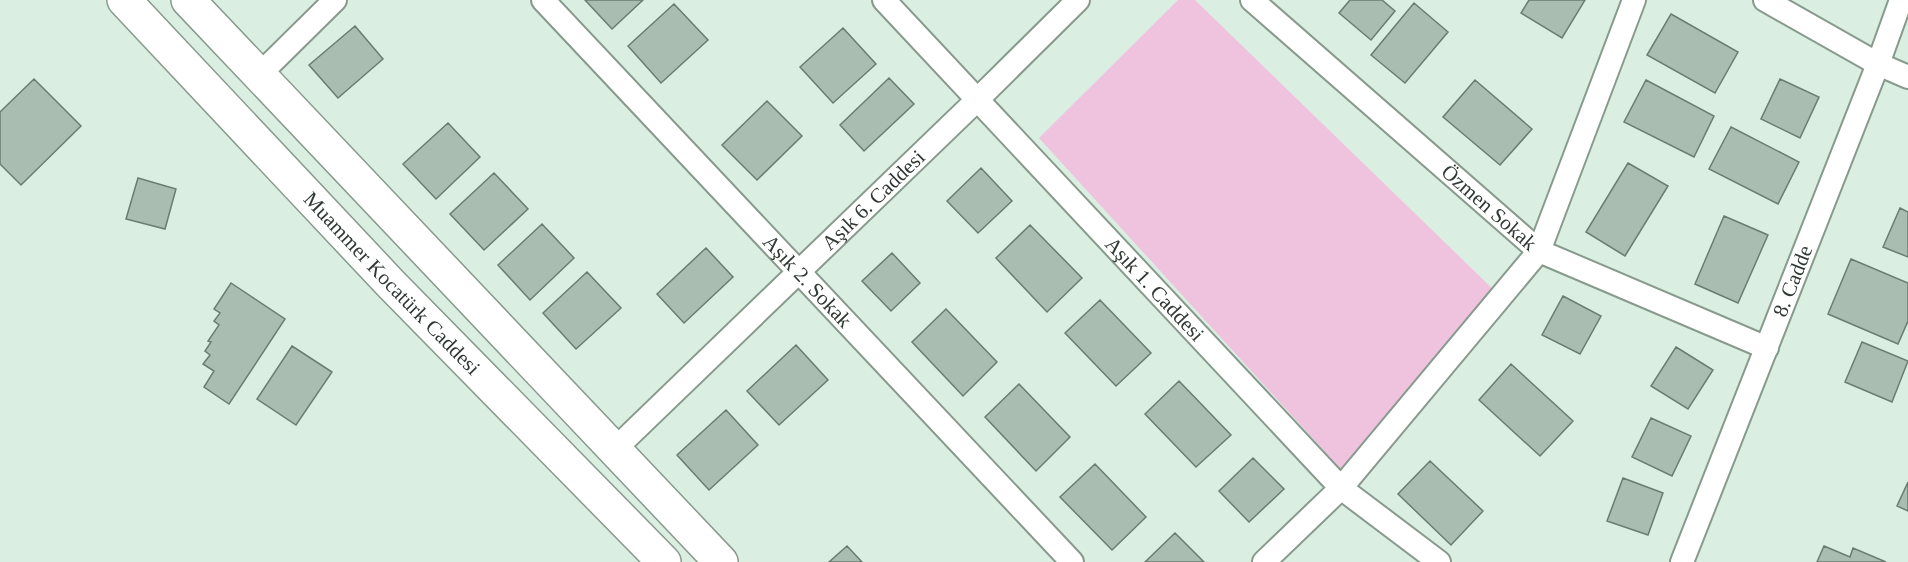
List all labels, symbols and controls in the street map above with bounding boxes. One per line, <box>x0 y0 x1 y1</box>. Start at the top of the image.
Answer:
street label: Aşık 6. Caddesi <box>817 145 930 255</box>
street label: Özmen Sokak <box>1437 159 1542 256</box>
street label: Muammer Kocatürk Caddesi <box>299 187 485 380</box>
street label: Aşık 2. Sokak <box>758 230 857 333</box>
street label: Aşık 1. Caddesi <box>1100 232 1209 346</box>
street label: 8. Cadde <box>1768 242 1817 320</box>

